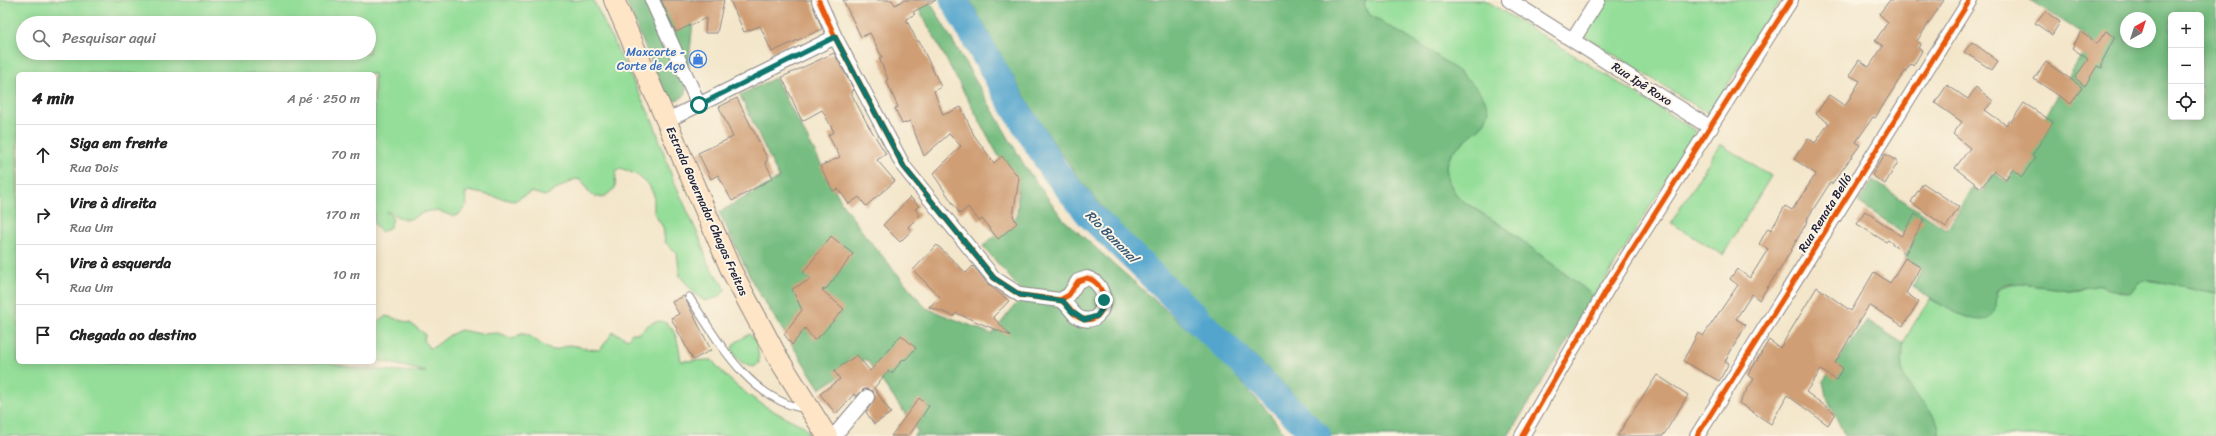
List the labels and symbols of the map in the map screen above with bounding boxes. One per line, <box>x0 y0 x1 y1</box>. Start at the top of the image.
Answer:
north arrow <box>2120 12 2156 48</box>
place label: Maxcorte - Corte de Aço <box>617 41 685 77</box>
shop icon: Maxcorte - Corte de Aço <box>688 49 708 69</box>
street label: Rua Ipê Roxo <box>1607 56 1677 112</box>
route start <box>690 96 708 114</box>
street label: Estrada Governador Chagas Freitas <box>660 123 754 299</box>
street label: Rua Renata Belló <box>1792 169 1858 257</box>
water label: Rio Bananal <box>1080 205 1146 271</box>
route end <box>1095 291 1113 309</box>

